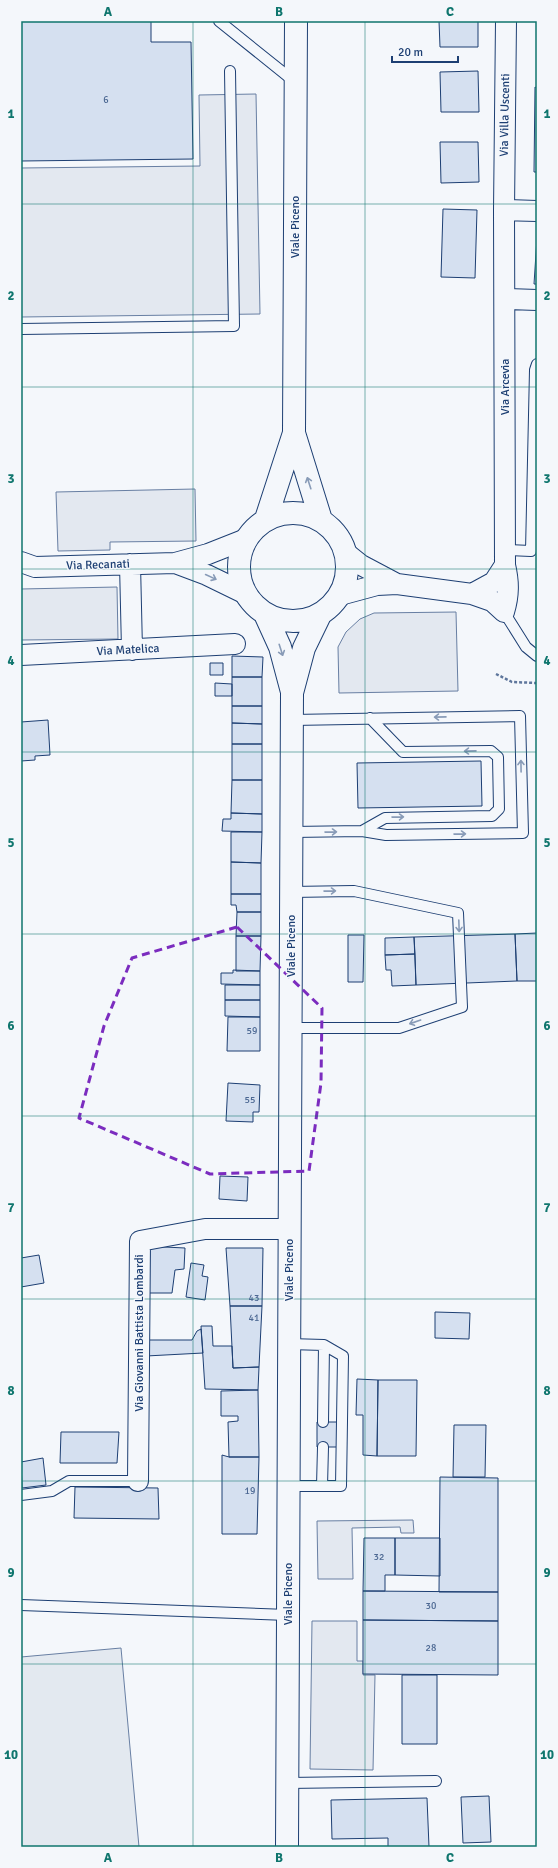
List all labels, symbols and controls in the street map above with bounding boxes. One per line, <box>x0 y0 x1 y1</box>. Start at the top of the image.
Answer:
text: A <box>104 4 113 20</box>
text: B <box>275 4 283 20</box>
text: C <box>446 4 454 20</box>
scale bar <box>392 38 458 64</box>
text: 20 m <box>398 45 423 60</box>
street label: Via Villa Uscenti <box>497 73 513 157</box>
house number: 6 <box>103 94 109 106</box>
text: 1 <box>7 106 15 122</box>
text: 1 <box>543 106 551 122</box>
street label: Viale Piceno <box>288 196 303 258</box>
text: 2 <box>7 288 15 304</box>
text: 2 <box>543 288 551 304</box>
street label: Via Arcevia <box>498 359 513 415</box>
text: 3 <box>7 471 15 487</box>
text: 3 <box>543 471 551 487</box>
one-way arrow <box>304 477 312 489</box>
street label: Via Recanati <box>66 556 130 574</box>
one-way arrow <box>205 574 217 581</box>
street label: Via Matelica <box>96 641 160 659</box>
one-way arrow <box>278 643 285 656</box>
text: 4 <box>7 653 15 669</box>
text: 4 <box>543 653 551 669</box>
one-way arrow <box>434 713 447 721</box>
one-way arrow <box>464 747 477 755</box>
one-way arrow <box>517 760 525 773</box>
one-way arrow <box>391 813 404 821</box>
one-way arrow <box>324 828 337 836</box>
one-way arrow <box>453 830 466 838</box>
text: 5 <box>7 835 15 851</box>
text: 5 <box>543 835 551 851</box>
one-way arrow <box>323 887 336 895</box>
street label: Viale Piceno <box>284 915 299 977</box>
one-way arrow <box>455 919 463 932</box>
text: 6 <box>7 1018 15 1034</box>
text: 6 <box>543 1018 551 1034</box>
one-way arrow <box>409 1019 421 1027</box>
house number: 59 <box>247 1025 257 1037</box>
house number: 55 <box>245 1094 255 1106</box>
text: 7 <box>7 1200 15 1216</box>
text: 7 <box>543 1200 551 1216</box>
street label: Viale Piceno <box>282 1239 297 1301</box>
street label: Via Giovanni Battista Lombardi <box>132 1254 147 1412</box>
house number: 43 <box>249 1292 259 1304</box>
house number: 41 <box>249 1312 259 1324</box>
text: 8 <box>7 1383 15 1399</box>
text: 8 <box>543 1383 551 1399</box>
house number: 19 <box>245 1485 255 1497</box>
house number: 32 <box>374 1551 384 1563</box>
street label: Viale Piceno <box>281 1563 296 1625</box>
text: 9 <box>7 1565 15 1581</box>
text: 9 <box>543 1565 551 1581</box>
house number: 30 <box>426 1600 436 1612</box>
house number: 28 <box>426 1642 436 1654</box>
text: 10 <box>4 1747 18 1763</box>
text: 10 <box>540 1747 554 1763</box>
text: A <box>104 1850 113 1866</box>
text: B <box>275 1850 283 1866</box>
text: C <box>446 1850 454 1866</box>

